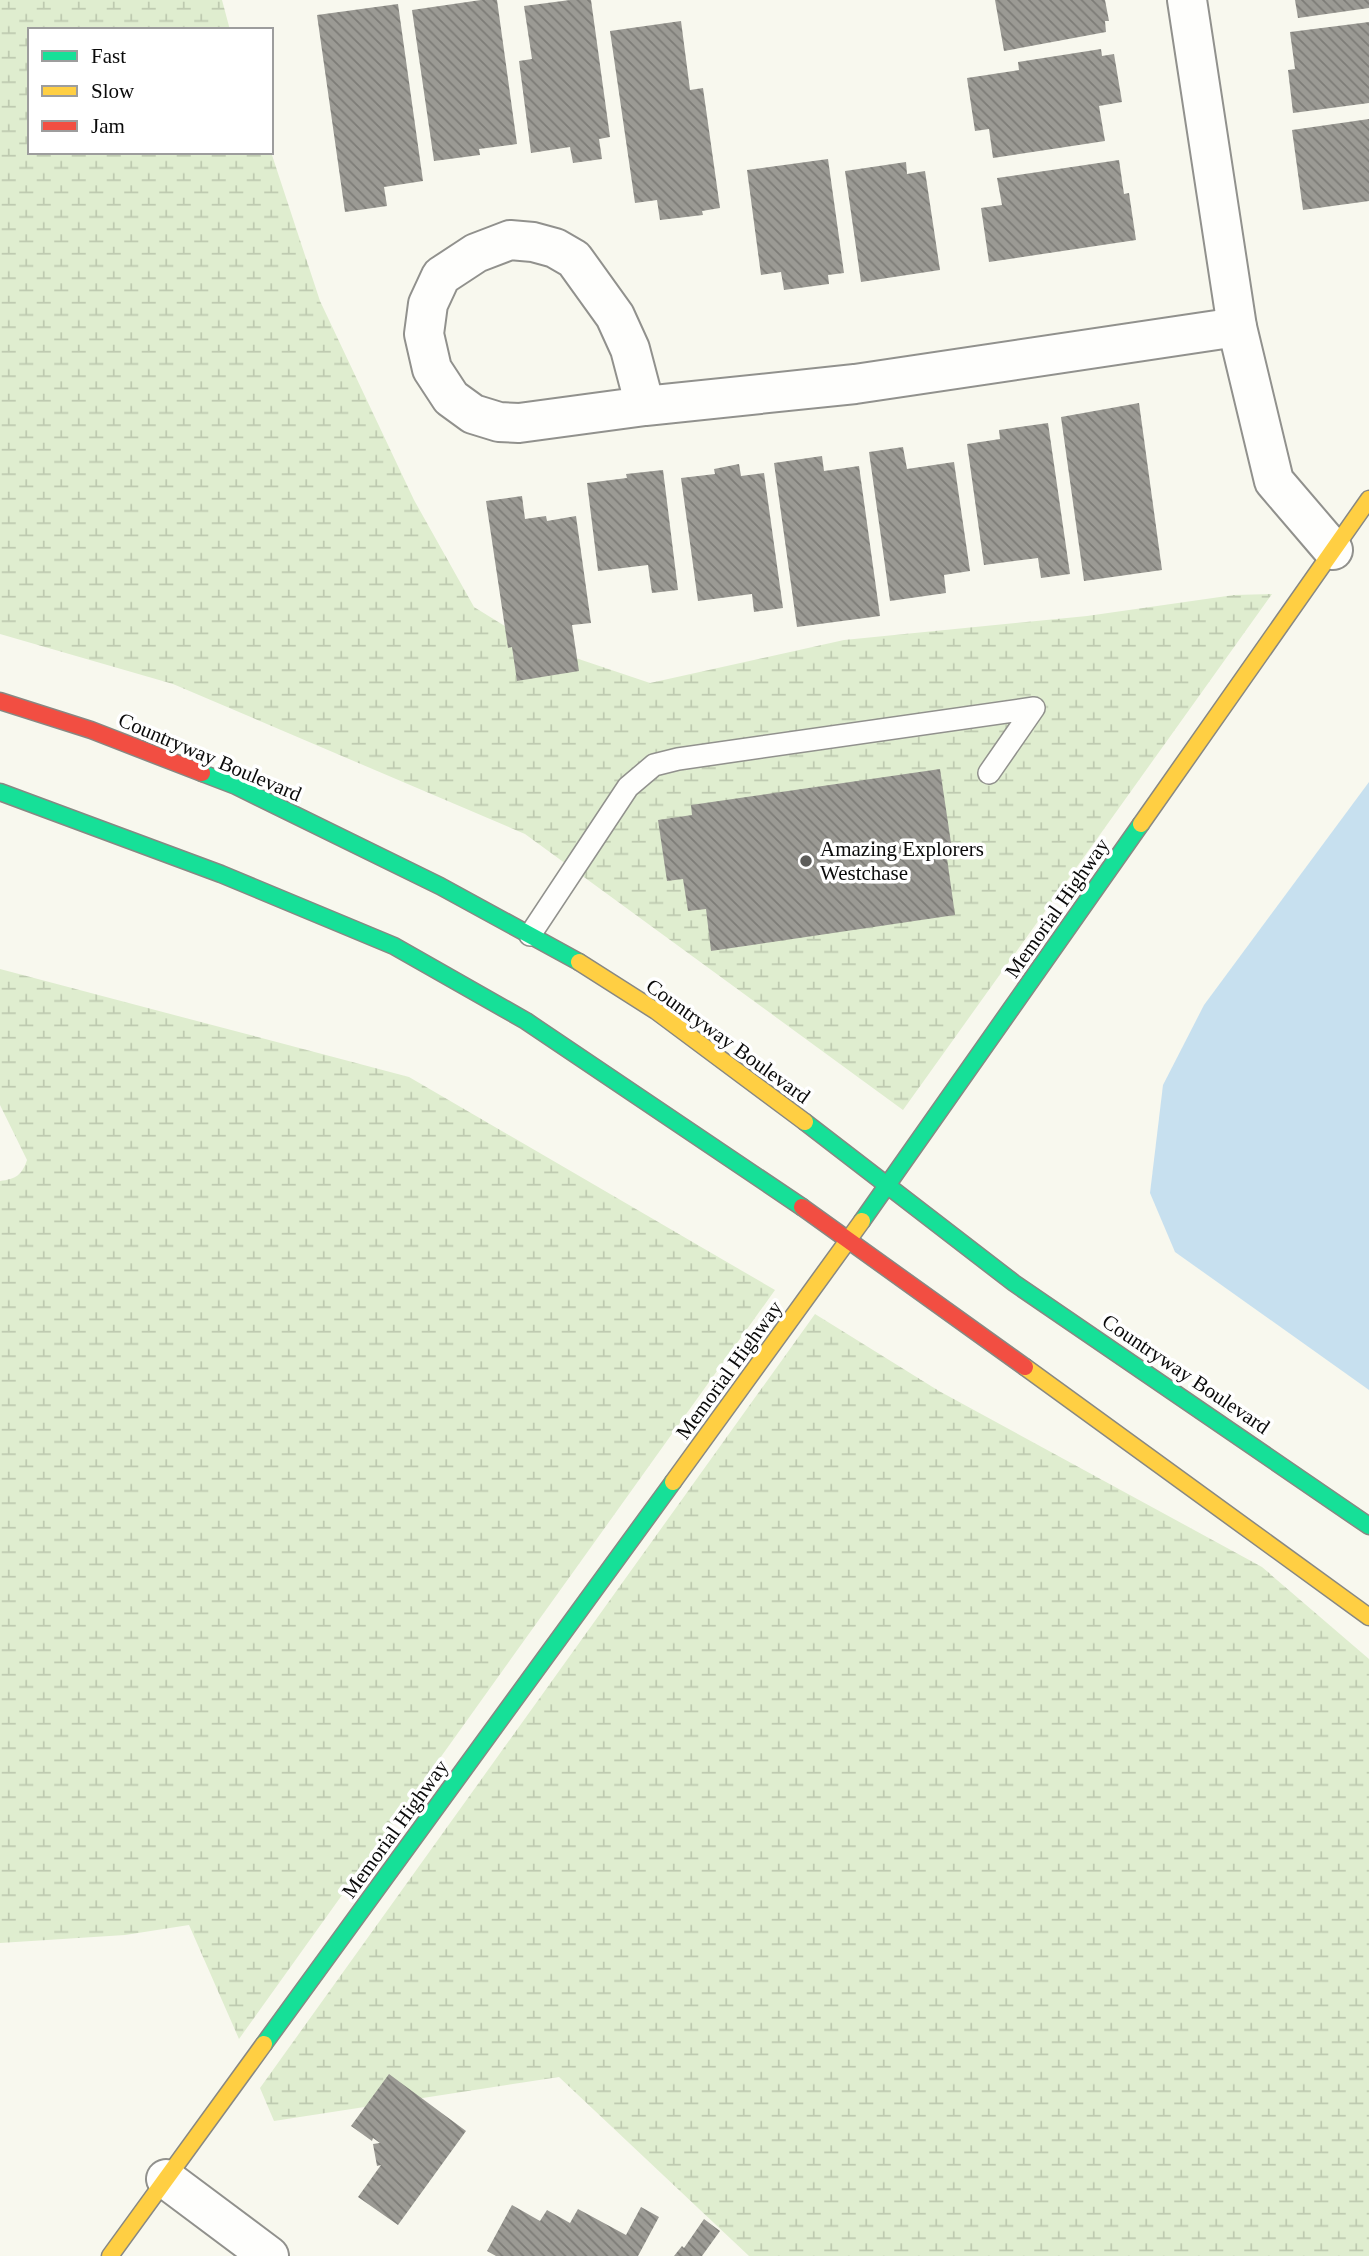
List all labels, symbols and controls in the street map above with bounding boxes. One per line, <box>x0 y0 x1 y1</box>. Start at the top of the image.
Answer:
legend <box>28 28 273 154</box>
text: Fast <box>91 44 126 68</box>
text: Slow <box>91 79 135 103</box>
text: Jam <box>91 114 125 138</box>
street label: Countryway Boulevard <box>115 708 306 807</box>
street label: Memorial Highway <box>1000 833 1114 982</box>
place label: Amazing Explorers Westchase <box>820 837 984 885</box>
marker: Amazing Explorers Westchase <box>798 853 814 869</box>
street label: Countryway Boulevard <box>641 974 815 1109</box>
street label: Memorial Highway <box>671 1296 788 1444</box>
street label: Countryway Boulevard <box>1098 1309 1275 1439</box>
street label: Memorial Highway <box>337 1755 454 1903</box>

